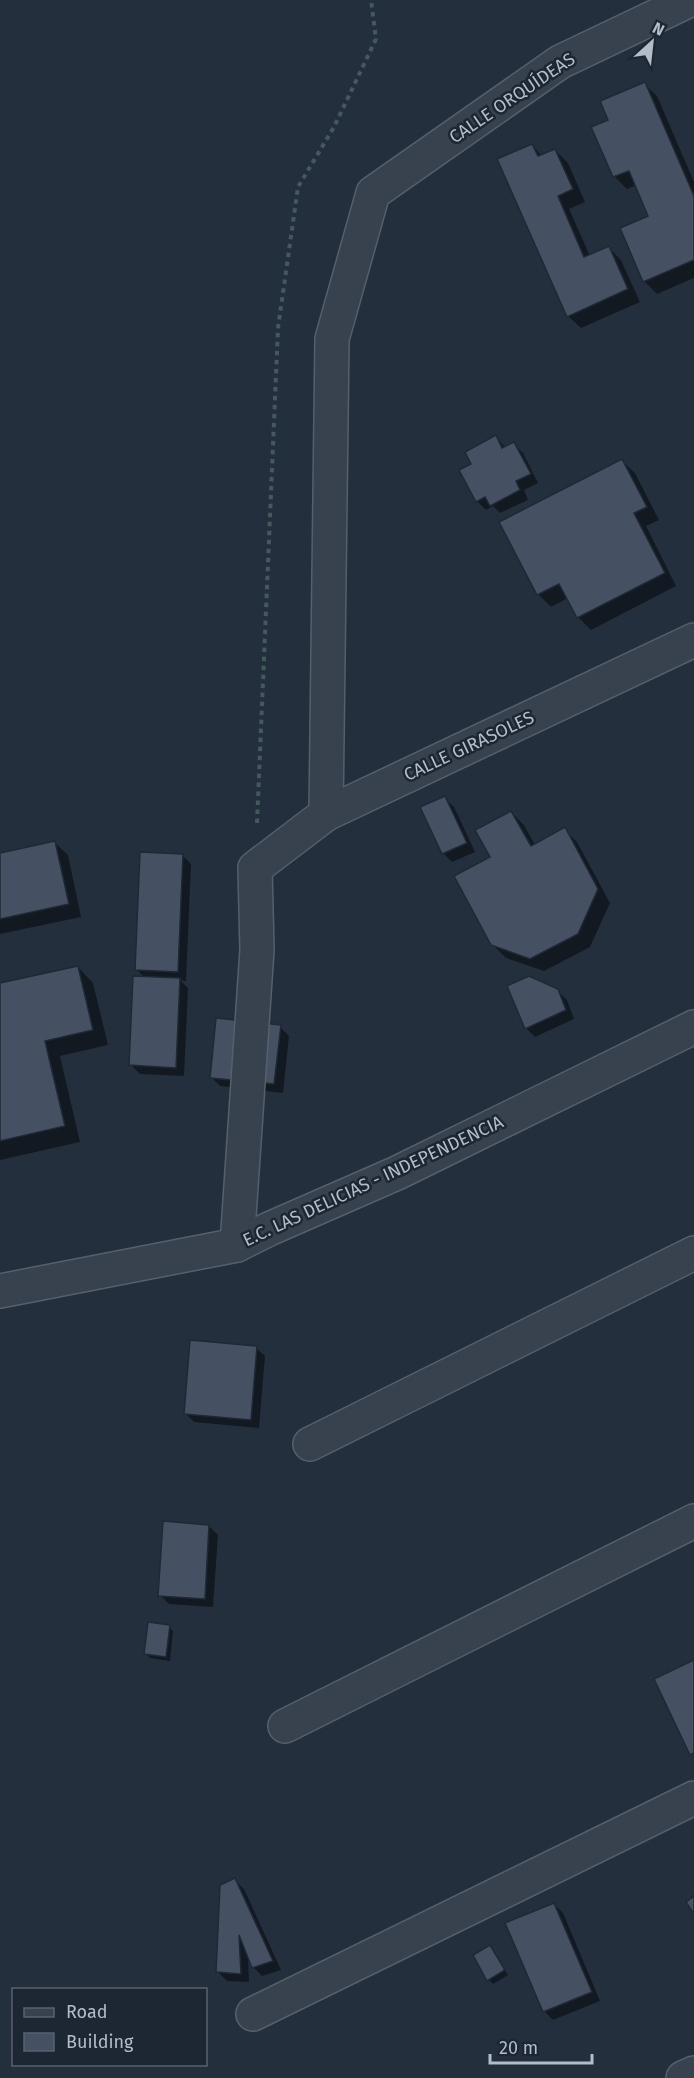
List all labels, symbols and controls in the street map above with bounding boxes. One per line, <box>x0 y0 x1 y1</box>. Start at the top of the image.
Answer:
north arrow <box>622 12 682 72</box>
text: N <box>650 18 668 40</box>
street label: CALLE ORQUÍDEAS <box>444 47 579 148</box>
street label: CALLE GIRASOLES <box>400 706 538 786</box>
street label: E.C. LAS DELICIAS - INDEPENDENCIA <box>239 1111 507 1251</box>
legend <box>12 1988 207 2066</box>
text: Road <box>66 2001 108 2023</box>
scale bar <box>490 2027 592 2065</box>
text: Building <box>66 2031 134 2053</box>
text: 20 m <box>499 2037 538 2059</box>

